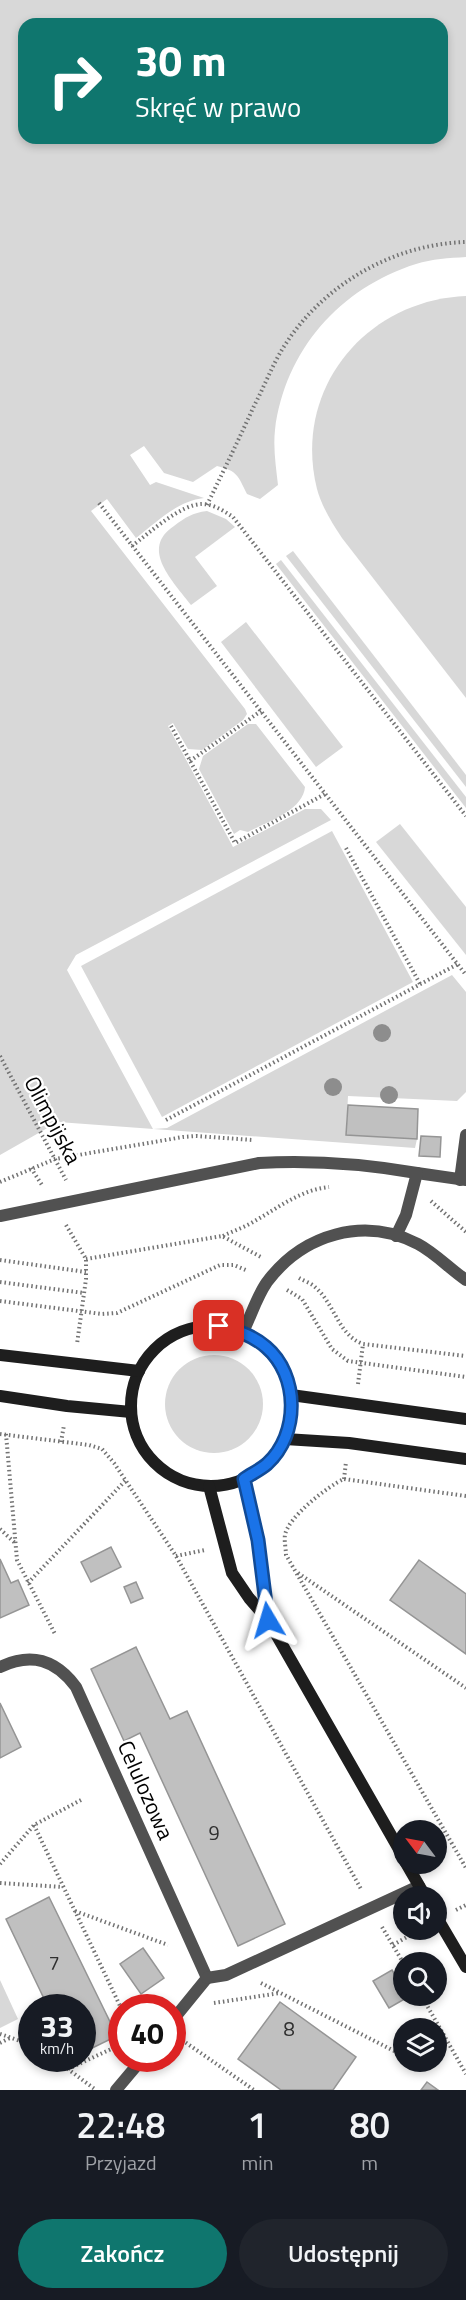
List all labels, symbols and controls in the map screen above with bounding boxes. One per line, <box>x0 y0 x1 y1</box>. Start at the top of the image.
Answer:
text: 30 m <box>135 28 227 92</box>
icon: right <box>36 42 114 120</box>
text: Skręć w prawo <box>135 86 301 127</box>
street label: Olimpijska <box>16 1070 90 1170</box>
pin <box>193 1300 244 1351</box>
icon: arrive <box>202 1309 235 1342</box>
position arrow <box>236 1588 300 1652</box>
street label: Celulozowa <box>109 1735 183 1845</box>
house number: 9 <box>208 1817 220 1848</box>
north arrow <box>393 1820 447 1874</box>
map controls <box>393 1820 447 2072</box>
button: sound <box>393 1886 447 1940</box>
house number: 7 <box>48 1947 60 1978</box>
button: search <box>393 1952 447 2006</box>
speed limit sign: 40 <box>108 1994 186 2072</box>
text: 33 <box>40 2003 74 2049</box>
house number: 8 <box>283 2013 295 2044</box>
button: layers <box>393 2018 447 2072</box>
text: km/h <box>40 2037 74 2060</box>
text: 22:48 <box>76 2097 165 2152</box>
text: 1 <box>247 2097 268 2152</box>
text: 80 <box>350 2097 390 2152</box>
text: Przyjazd <box>85 2147 157 2178</box>
text: min <box>242 2147 273 2178</box>
text: m <box>361 2147 378 2178</box>
button: Zakończ <box>18 2219 227 2288</box>
button: Udostępnij <box>239 2219 448 2288</box>

